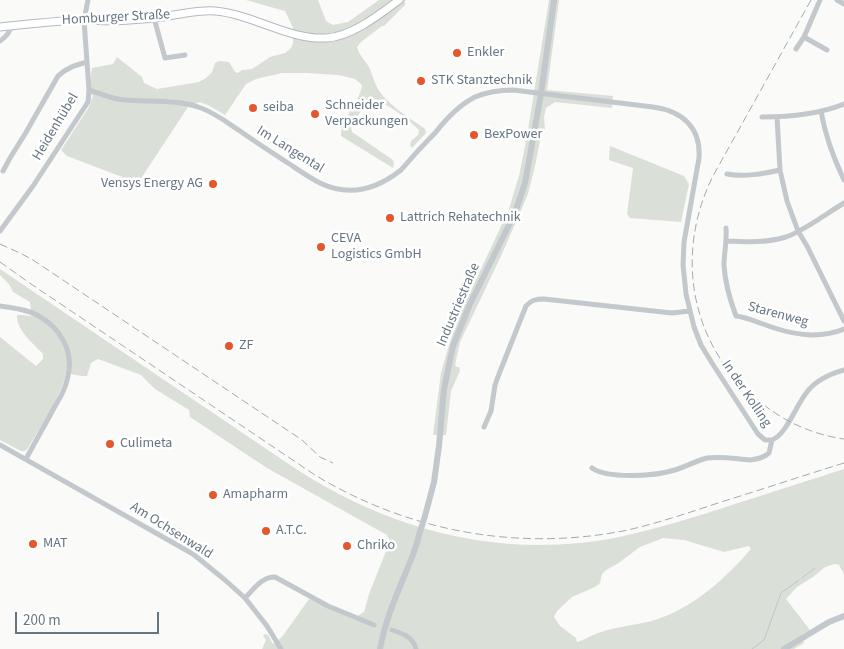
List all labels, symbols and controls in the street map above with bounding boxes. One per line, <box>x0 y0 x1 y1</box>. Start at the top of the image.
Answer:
street label: Homburger Straße <box>61 7 171 29</box>
place label: Enkler <box>467 45 504 61</box>
marker: Enkler <box>451 47 463 59</box>
place label: STK Stanztechnik <box>431 73 532 89</box>
marker: STK Stanztechnik <box>415 75 427 87</box>
street label: Heidenhübel <box>29 90 83 164</box>
place label: Schneider Verpackungen <box>325 98 408 130</box>
place label: seiba <box>263 100 294 116</box>
marker: seiba <box>247 102 259 114</box>
marker: Schneider Verpackungen <box>309 108 321 120</box>
street label: Im Langental <box>253 123 327 177</box>
place label: BexPower <box>484 127 542 143</box>
marker: BexPower <box>468 129 480 141</box>
place label: Vensys Energy AG <box>101 176 203 192</box>
marker: Vensys Energy AG <box>207 178 219 190</box>
place label: Lattrich Rehatechnik <box>400 210 521 226</box>
marker: Lattrich Rehatechnik <box>384 212 396 224</box>
place label: CEVA Logistics GmbH <box>331 231 422 264</box>
marker: CEVA Logistics GmbH <box>315 241 327 253</box>
street label: Industriestraße <box>434 261 484 349</box>
street label: Starenweg <box>746 299 810 331</box>
place label: ZF <box>239 338 253 354</box>
marker: ZF <box>223 340 235 352</box>
street label: In der Kolling <box>717 357 775 431</box>
place label: Culimeta <box>120 436 172 452</box>
marker: Culimeta <box>104 438 116 450</box>
place label: Amapharm <box>223 487 288 503</box>
marker: Amapharm <box>207 489 219 501</box>
street label: Am Ochsenwald <box>127 499 215 563</box>
place label: A.T.C. <box>276 523 307 539</box>
marker: A.T.C. <box>260 525 272 537</box>
place label: MAT <box>43 536 68 552</box>
marker: MAT <box>27 538 39 550</box>
place label: Chriko <box>357 538 395 554</box>
marker: Chriko <box>341 540 353 552</box>
scale bar <box>18 602 161 634</box>
text: 200 m <box>23 610 61 631</box>

